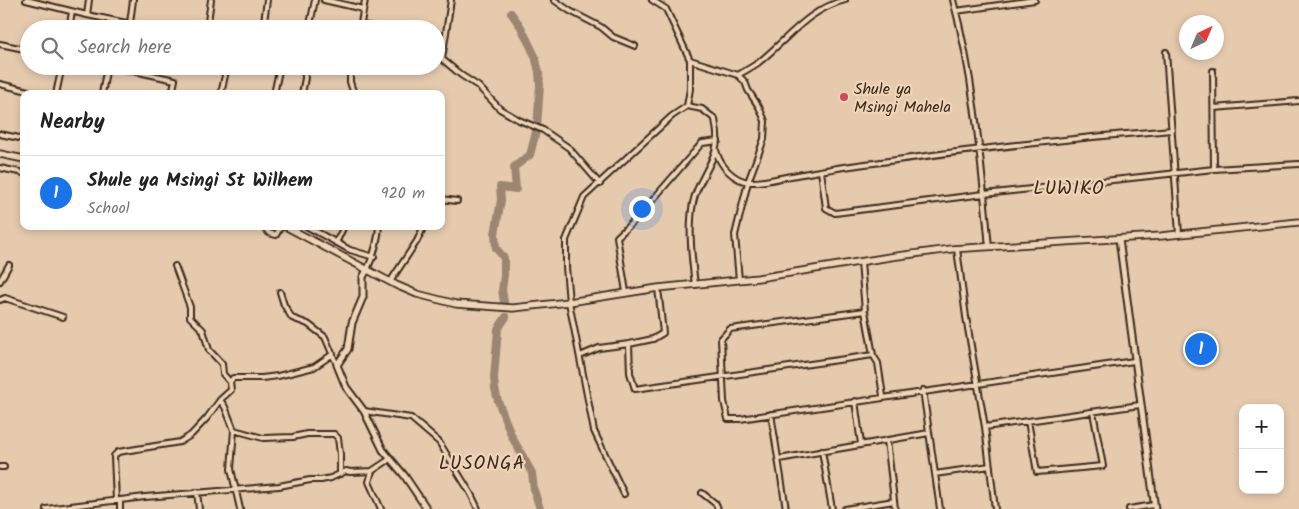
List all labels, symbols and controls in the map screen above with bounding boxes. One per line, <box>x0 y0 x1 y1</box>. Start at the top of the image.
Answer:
north arrow <box>1179 15 1224 60</box>
search box <box>20 20 445 75</box>
text: Search here <box>78 33 172 63</box>
icon: search <box>38 34 66 62</box>
place label: Shule ya Msingi Mahela <box>854 77 951 120</box>
marker: Shule ya Msingi Mahela <box>838 91 850 103</box>
text: Nearby <box>40 106 105 139</box>
text: Shule ya Msingi St Wilhem <box>87 166 313 196</box>
district label: LUWIKO <box>1033 174 1105 204</box>
text: 1 <box>54 181 58 206</box>
text: 920 m <box>381 181 425 206</box>
text: School <box>87 196 130 221</box>
your location <box>629 196 655 222</box>
pin: 1 <box>1185 330 1217 368</box>
map controls <box>1239 404 1284 494</box>
button: + <box>1239 404 1284 449</box>
district label: LUSONGA <box>439 449 525 479</box>
button: − <box>1239 449 1284 494</box>

